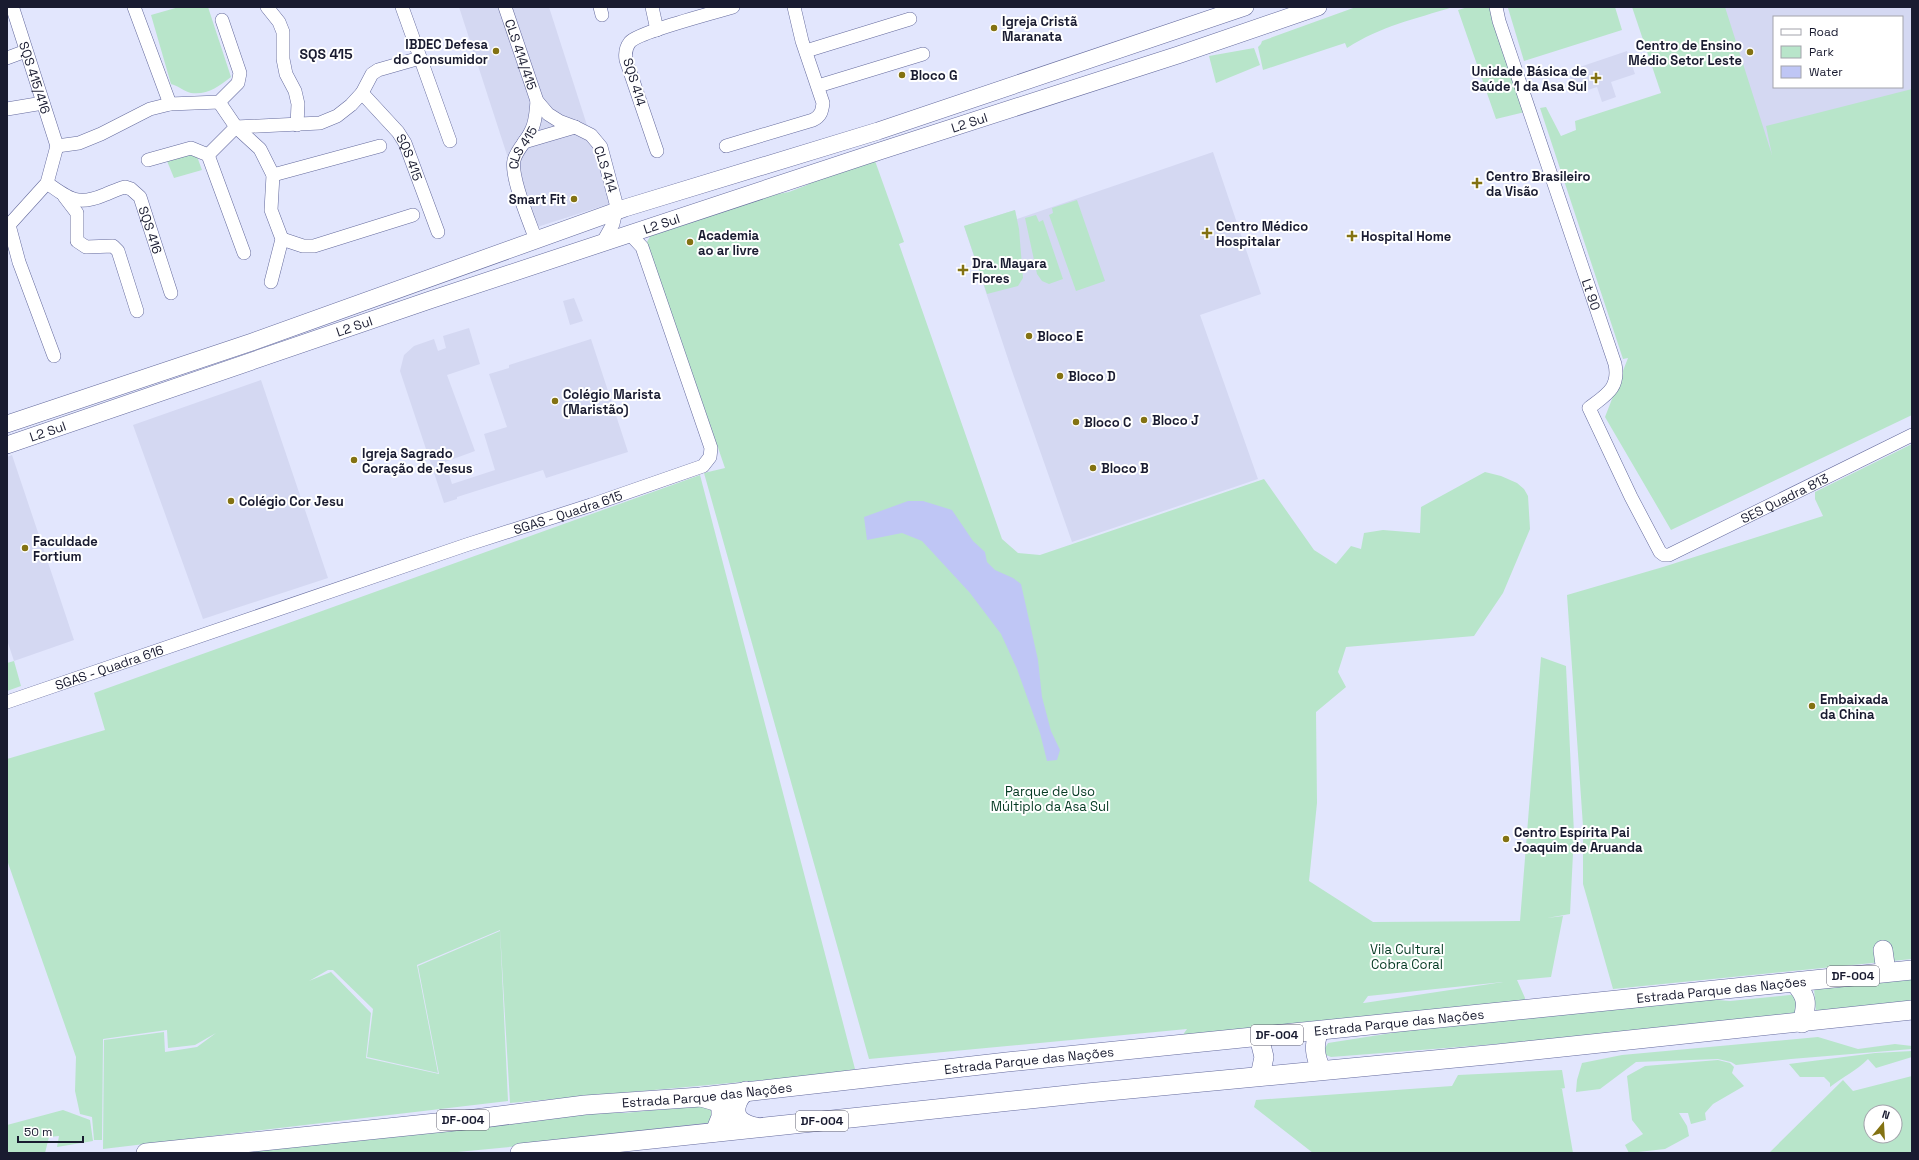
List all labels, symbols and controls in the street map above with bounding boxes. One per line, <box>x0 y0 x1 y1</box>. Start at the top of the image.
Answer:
place label: Igreja Cristã Maranata <box>1002 13 1078 45</box>
legend <box>1773 16 1903 88</box>
street label: CLS 414/415 <box>501 17 541 92</box>
marker: Igreja Cristã Maranata <box>989 23 999 33</box>
text: Road <box>1809 24 1838 40</box>
place label: IBDEC Defesa do Consumidor <box>393 36 488 68</box>
place label: Centro de Ensino Médio Setor Leste <box>1628 37 1742 69</box>
street label: SQS 415/416 <box>15 39 54 116</box>
text: Park <box>1809 44 1834 60</box>
district label: SQS 415 <box>299 45 353 63</box>
marker: IBDEC Defesa do Consumidor <box>491 46 501 56</box>
marker: Centro de Ensino Médio Setor Leste <box>1745 47 1755 57</box>
street label: SQS 414 <box>619 56 650 108</box>
place label: Unidade Básica de Saúde 1 da Asa Sul <box>1471 63 1587 95</box>
text: Water <box>1809 64 1843 80</box>
place label: Bloco G <box>910 67 958 84</box>
marker: Bloco G <box>897 70 907 80</box>
marker: Unidade Básica de Saúde 1 da Asa Sul <box>1590 72 1602 84</box>
street label: L2 Sul <box>949 109 990 137</box>
street label: CLS 415 <box>505 123 541 169</box>
street label: SQS 415 <box>392 131 426 183</box>
street label: CLS 414 <box>590 144 621 195</box>
place label: Centro Brasileiro da Visão <box>1486 168 1590 200</box>
marker: Centro Brasileiro da Visão <box>1471 177 1483 189</box>
place label: Smart Fit <box>509 191 566 208</box>
marker: Smart Fit <box>569 194 579 204</box>
street label: SQS 416 <box>135 204 166 256</box>
street label: L2 Sul <box>641 210 682 238</box>
place label: Centro Médico Hospitalar <box>1216 218 1308 250</box>
place label: Academia ao ar livre <box>698 227 760 259</box>
marker: Centro Médico Hospitalar <box>1201 227 1213 239</box>
place label: Hospital Home <box>1361 228 1451 245</box>
marker: Hospital Home <box>1346 230 1358 242</box>
marker: Academia ao ar livre <box>685 237 695 247</box>
place label: Dra. Mayara Flores <box>972 255 1047 287</box>
marker: Dra. Mayara Flores <box>957 264 969 276</box>
street label: Lt 90 <box>1578 277 1604 313</box>
street label: L2 Sul <box>334 312 375 341</box>
place label: Bloco E <box>1037 328 1083 345</box>
marker: Bloco E <box>1024 331 1034 341</box>
place label: Bloco D <box>1068 368 1116 385</box>
marker: Bloco D <box>1055 371 1065 381</box>
place label: Colégio Marista (Maristão) <box>563 386 661 418</box>
marker: Colégio Marista (Maristão) <box>550 396 560 406</box>
place label: Bloco J <box>1152 412 1199 429</box>
place label: Bloco C <box>1084 414 1131 431</box>
marker: Bloco J <box>1139 415 1149 425</box>
street label: L2 Sul <box>27 417 68 446</box>
marker: Bloco C <box>1071 417 1081 427</box>
place label: Igreja Sagrado Coração de Jesus <box>362 445 473 477</box>
marker: Igreja Sagrado Coração de Jesus <box>349 455 359 465</box>
place label: Bloco B <box>1101 460 1149 477</box>
marker: Bloco B <box>1088 463 1098 473</box>
street label: SES Quadra 813 <box>1738 470 1832 527</box>
street label: SGAS - Quadra 615 <box>511 487 625 538</box>
place label: Colégio Cor Jesu <box>239 493 344 510</box>
marker: Colégio Cor Jesu <box>226 496 236 506</box>
place label: Faculdade Fortium <box>33 533 98 565</box>
marker: Faculdade Fortium <box>20 543 30 553</box>
street label: SGAS - Quadra 616 <box>53 641 166 694</box>
place label: Embaixada da China <box>1820 691 1889 723</box>
marker: Embaixada da China <box>1807 701 1817 711</box>
park label: Parque de Uso Múltiplo da Asa Sul <box>991 783 1109 815</box>
place label: Centro Espírita Pai Joaquim de Aruanda <box>1514 824 1643 856</box>
marker: Centro Espírita Pai Joaquim de Aruanda <box>1501 834 1511 844</box>
park label: Vila Cultural Cobra Coral <box>1370 941 1444 973</box>
road number: DF-004 <box>1827 966 1879 986</box>
street label: Estrada Parque das Nações <box>1636 973 1807 1007</box>
street label: Estrada Parque das Nações <box>1313 1006 1485 1040</box>
road number: DF-004 <box>1251 1025 1303 1045</box>
street label: Estrada Parque das Nações <box>943 1043 1115 1078</box>
street label: Estrada Parque das Nações <box>621 1079 793 1111</box>
north arrow <box>1863 1104 1903 1144</box>
text: N <box>1880 1107 1892 1122</box>
road number: DF-004 <box>437 1110 489 1130</box>
road number: DF-004 <box>796 1111 848 1131</box>
scale bar <box>18 1118 83 1144</box>
text: 50 m <box>24 1124 52 1140</box>

